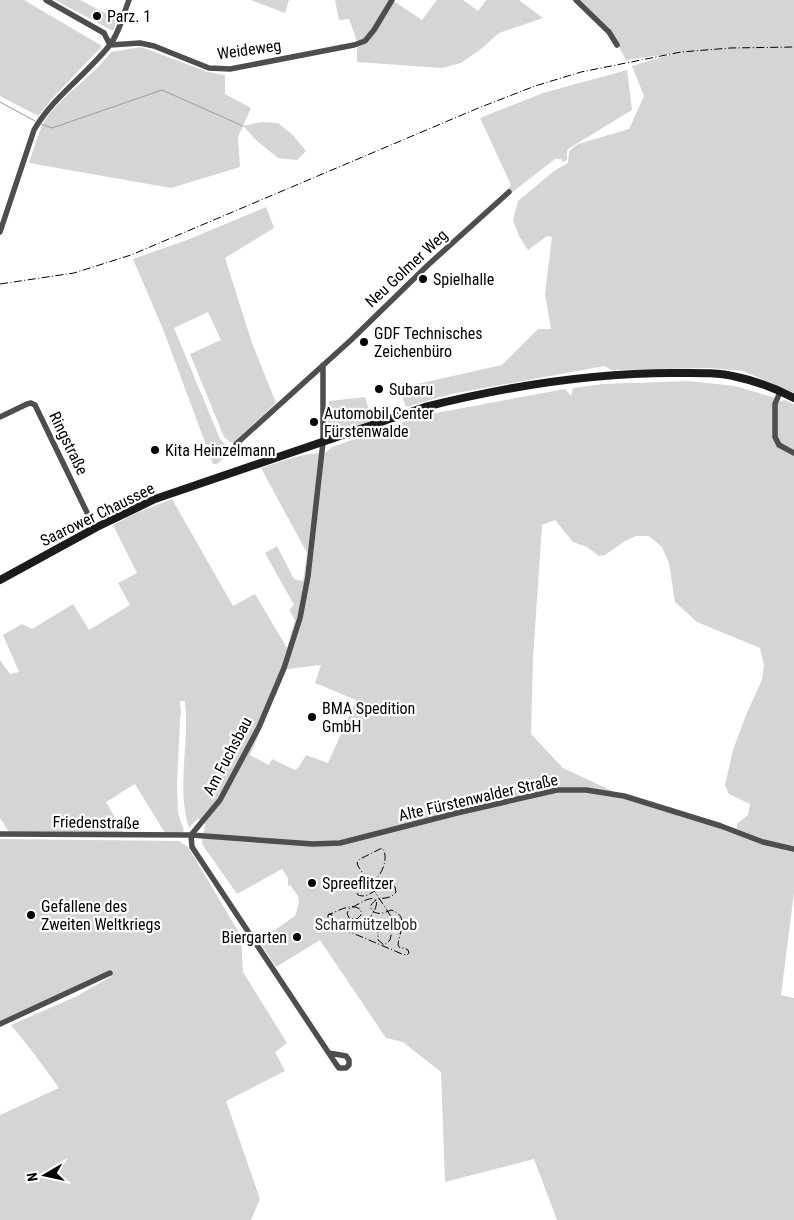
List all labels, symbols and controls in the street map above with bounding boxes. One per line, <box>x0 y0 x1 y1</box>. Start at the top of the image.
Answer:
place label: Parz. 1 <box>107 7 151 26</box>
marker: Parz. 1 <box>91 10 103 22</box>
street label: Weideweg <box>216 36 282 63</box>
street label: Neu Golmer Weg <box>361 225 451 311</box>
place label: Spielhalle <box>433 270 494 289</box>
marker: Spielhalle <box>417 273 429 285</box>
place label: GDF Technisches Zeichenbüro <box>374 324 482 361</box>
marker: GDF Technisches Zeichenbüro <box>358 336 370 348</box>
place label: Subaru <box>389 380 433 399</box>
marker: Subaru <box>373 383 385 395</box>
place label: Automobil Center Fürstenwalde <box>324 404 434 441</box>
street label: Ringstraße <box>45 409 92 478</box>
marker: Automobil Center Fürstenwalde <box>308 416 320 428</box>
place label: Kita Heinzelmann <box>165 441 276 460</box>
marker: Kita Heinzelmann <box>149 444 161 456</box>
street label: Saarower Chaussee <box>37 479 157 550</box>
place label: BMA Spedition GmbH <box>322 699 415 736</box>
marker: BMA Spedition GmbH <box>306 711 318 723</box>
street label: Am Fuchsbau <box>199 714 256 799</box>
street label: Alte Fürstenwalder Straße <box>397 770 560 825</box>
street label: Friedenstraße <box>52 812 140 833</box>
place label: Spreeflitzer <box>322 874 394 893</box>
marker: Spreeflitzer <box>306 877 318 889</box>
place label: Gefallene des Zweiten Weltkriegs <box>41 897 161 934</box>
marker: Gefallene des Zweiten Weltkriegs <box>25 909 37 921</box>
park label: Scharmützelbob <box>315 915 417 934</box>
place label: Biergarten <box>222 928 287 947</box>
marker: Biergarten <box>291 931 303 943</box>
north arrow <box>20 1150 70 1200</box>
text: N <box>24 1172 41 1183</box>

